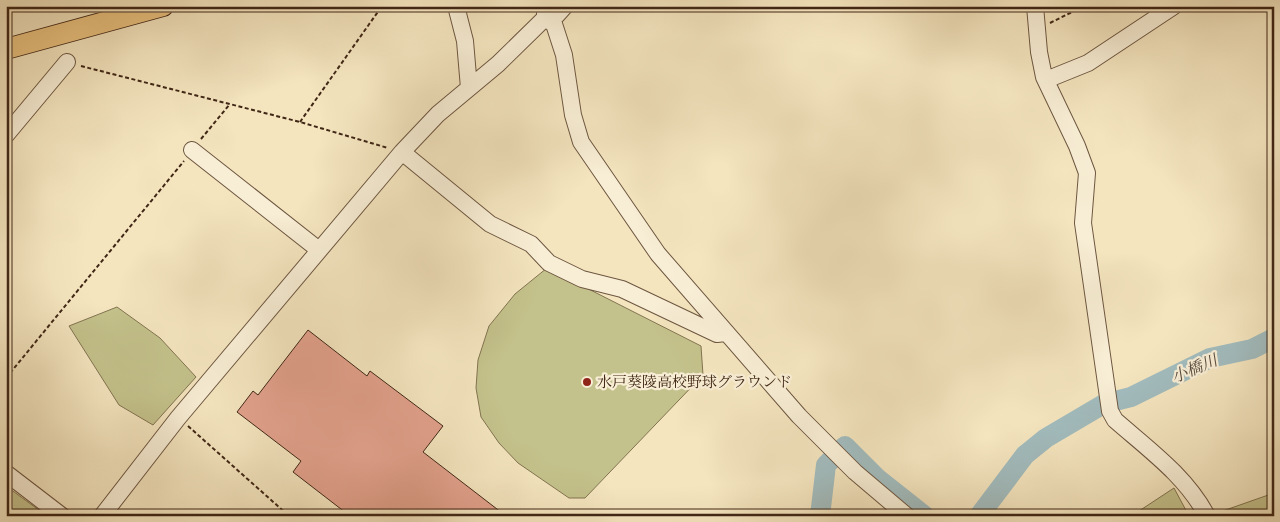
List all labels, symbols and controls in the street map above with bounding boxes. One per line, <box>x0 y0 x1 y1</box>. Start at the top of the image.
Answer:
water label: 小橋川 <box>1168 349 1222 387</box>
place label: 水戸葵陵高校野球グラウンド <box>597 372 792 391</box>
marker: 水戸葵陵高校野球グラウンド <box>581 376 593 388</box>

